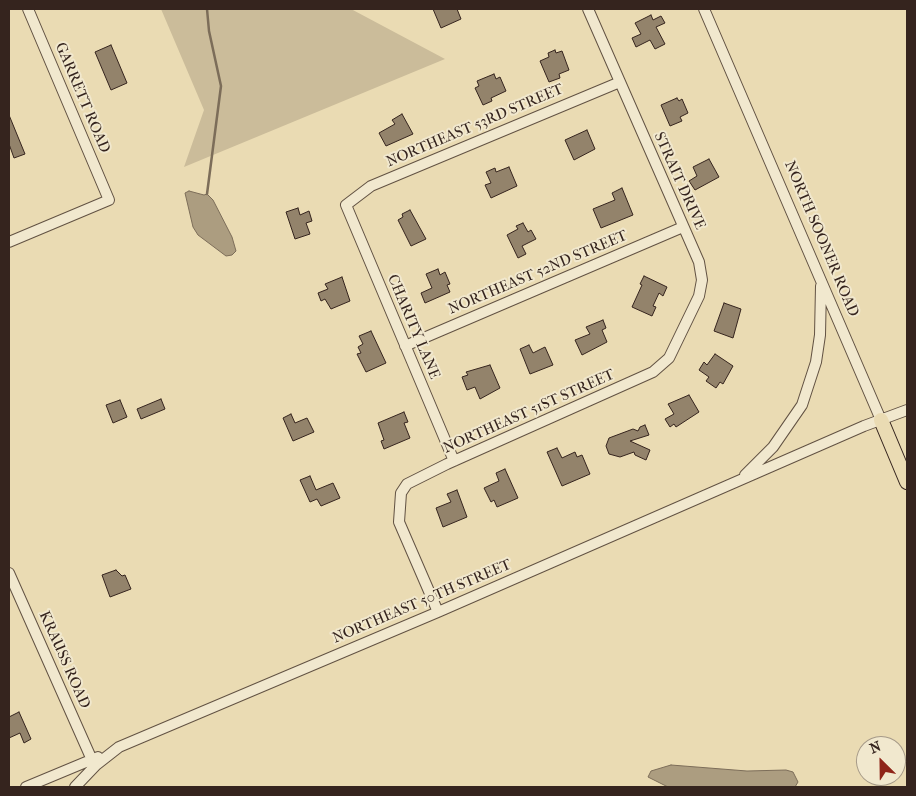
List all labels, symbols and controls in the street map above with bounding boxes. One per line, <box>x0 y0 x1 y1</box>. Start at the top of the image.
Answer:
street label: GARRETT ROAD <box>51 40 113 156</box>
street label: NORTHEAST 53RD STREET <box>384 80 566 172</box>
street label: STRAIT DRIVE <box>650 130 708 232</box>
street label: NORTH SOONER ROAD <box>780 158 862 320</box>
street label: NORTHEAST 52ND STREET <box>446 227 630 319</box>
street label: CHARITY LANE <box>383 272 443 382</box>
street label: NORTHEAST 51ST STREET <box>441 366 617 458</box>
street label: NORTHEAST 50TH STREET <box>330 556 514 648</box>
street label: KRAUSS ROAD <box>34 609 94 711</box>
north arrow <box>856 736 906 786</box>
text: N <box>867 738 884 758</box>

